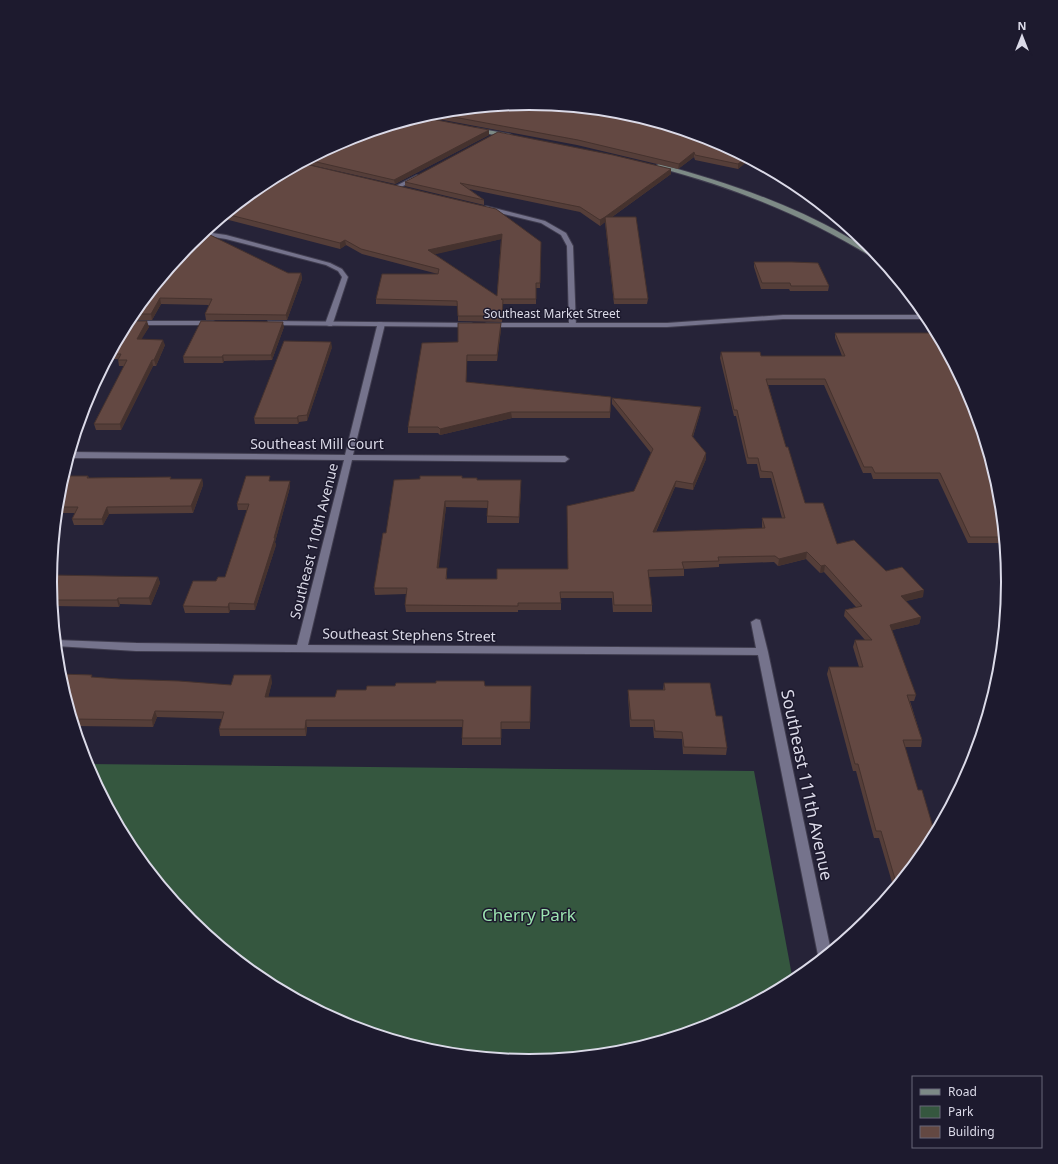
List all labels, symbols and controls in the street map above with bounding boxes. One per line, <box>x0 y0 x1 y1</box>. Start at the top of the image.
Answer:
north arrow <box>1002 16 1042 56</box>
text: N <box>1018 18 1026 33</box>
street label: Southeast Market Street <box>484 305 621 322</box>
street label: Southeast Mill Court <box>250 434 384 453</box>
street label: Southeast 110th Avenue <box>285 461 342 621</box>
street label: Southeast Stephens Street <box>322 623 496 646</box>
street label: Southeast 111th Avenue <box>776 687 839 882</box>
park label: Cherry Park <box>482 903 576 926</box>
legend <box>912 1076 1042 1148</box>
text: Road <box>948 1083 977 1100</box>
text: Park <box>948 1103 974 1120</box>
text: Building <box>948 1123 995 1140</box>

